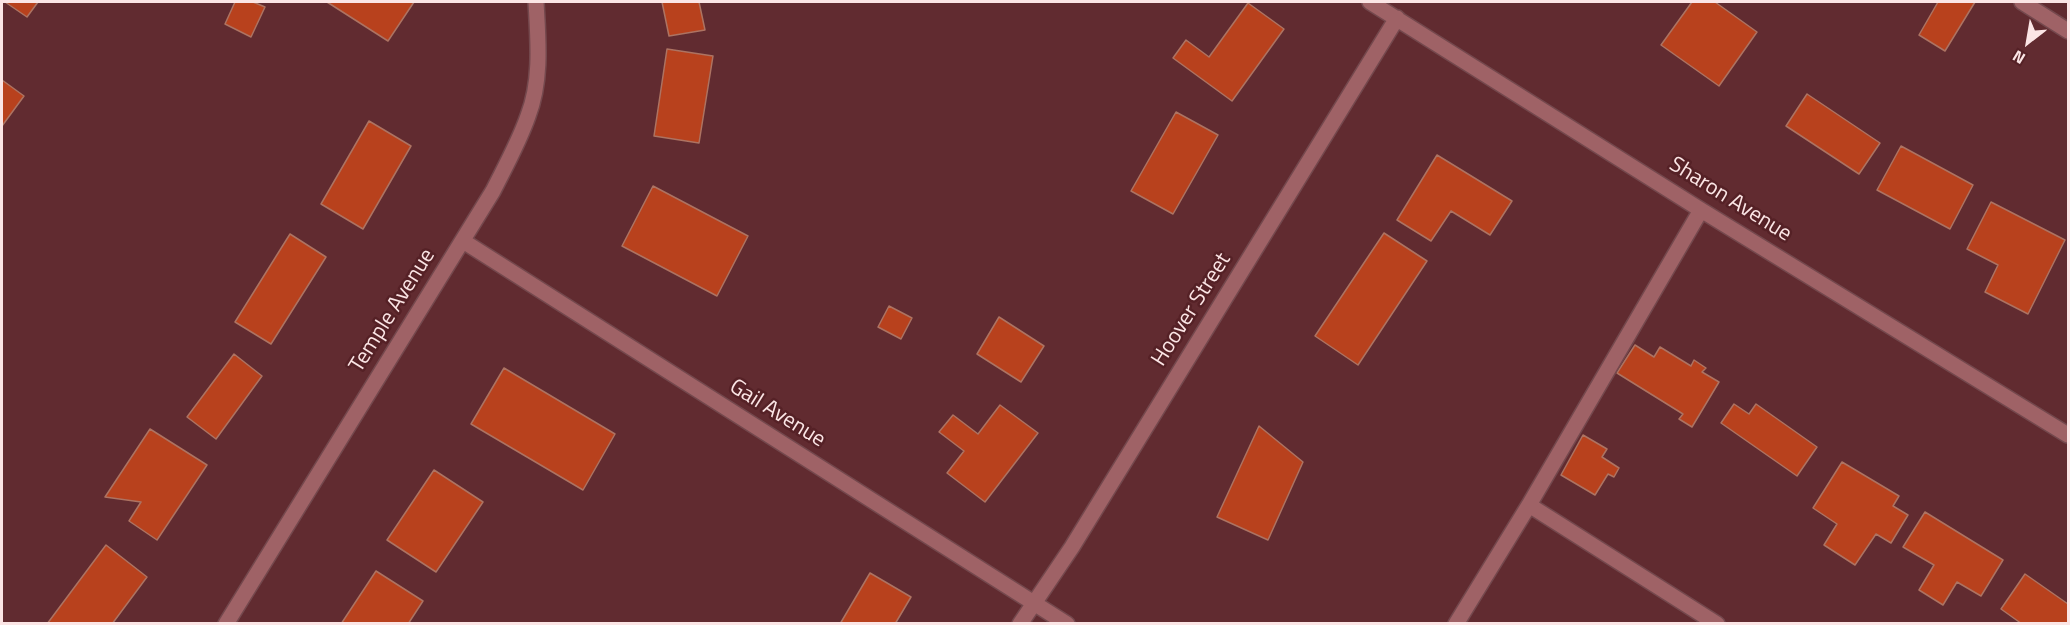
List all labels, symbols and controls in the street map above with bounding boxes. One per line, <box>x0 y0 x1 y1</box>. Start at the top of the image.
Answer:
north arrow <box>1998 12 2058 72</box>
text: N <box>2008 44 2030 71</box>
street label: Sharon Avenue <box>1664 152 1796 248</box>
street label: Temple Avenue <box>345 244 441 378</box>
street label: Hoover Street <box>1147 249 1237 371</box>
street label: Gail Avenue <box>724 374 830 454</box>

